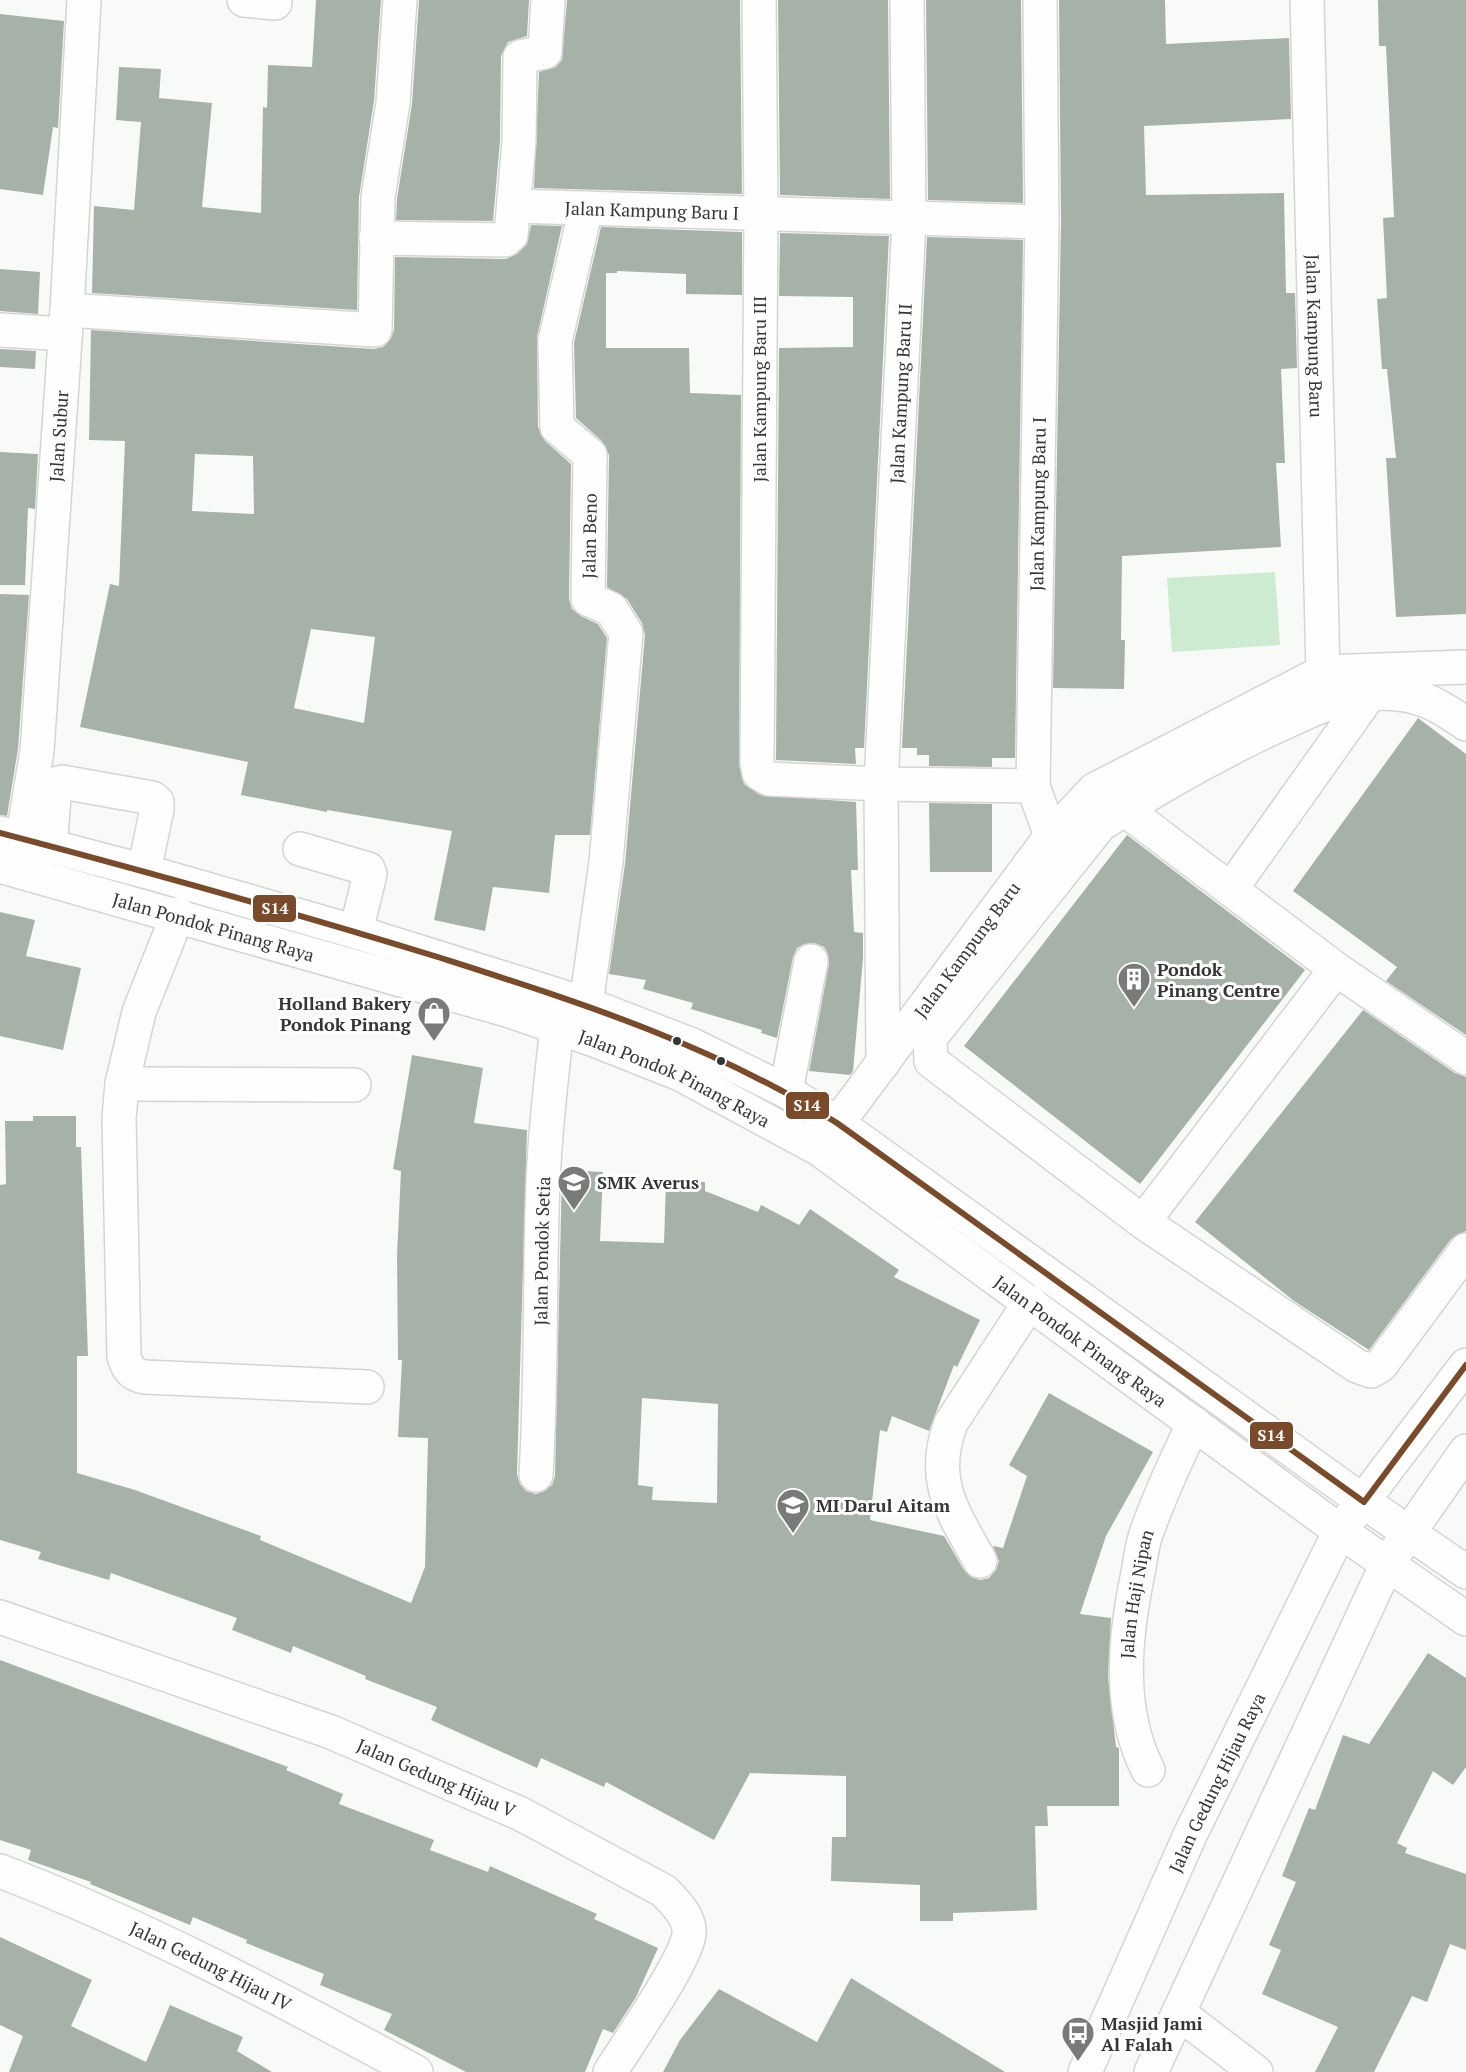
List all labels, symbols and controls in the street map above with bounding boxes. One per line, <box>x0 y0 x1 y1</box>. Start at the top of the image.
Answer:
street label: Jalan Kampung Baru I <box>564 196 739 225</box>
street label: Jalan Kampung Baru <box>1301 254 1329 418</box>
street label: Jalan Kampung Baru III <box>747 296 771 482</box>
street label: Jalan Kampung Baru II <box>884 303 917 484</box>
street label: Jalan Subur <box>43 390 74 483</box>
street label: Jalan Kampung Baru I <box>1024 417 1051 591</box>
street label: Jalan Beno <box>576 493 602 579</box>
street label: Jalan Kampung Baru <box>908 877 1025 1022</box>
street label: Jalan Pondok Pinang Raya <box>110 887 317 967</box>
line badge: S14 <box>252 894 297 923</box>
text: S14 <box>261 897 289 919</box>
place label: Pondok Pinang Centre <box>1157 957 1280 1002</box>
building icon: Pondok Pinang Centre <box>1116 961 1152 1008</box>
place label: Holland Bakery Pondok Pinang <box>278 991 412 1036</box>
shop icon: Holland Bakery Pondok Pinang <box>416 995 452 1042</box>
street label: Jalan Pondok Pinang Raya <box>576 1024 774 1132</box>
unlabelled marker <box>671 1035 683 1047</box>
unlabelled marker <box>715 1055 727 1067</box>
line badge: S14 <box>785 1091 830 1120</box>
text: S14 <box>793 1094 821 1116</box>
school or university icon: SMK Averus <box>556 1164 592 1211</box>
place label: SMK Averus <box>597 1170 699 1194</box>
street label: Jalan Pondok Setia <box>528 1176 555 1326</box>
street label: Jalan Pondok Pinang Raya <box>989 1270 1172 1412</box>
line badge: S14 <box>1249 1421 1294 1450</box>
text: S14 <box>1257 1424 1285 1446</box>
school or university icon: MI Darul Aitam <box>775 1487 811 1534</box>
place label: MI Darul Aitam <box>816 1493 950 1517</box>
street label: Jalan Haji Nipan <box>1115 1526 1159 1659</box>
street label: Jalan Gedung Hijau Raya <box>1163 1688 1270 1876</box>
street label: Jalan Gedung Hijau V <box>353 1733 520 1822</box>
street label: Jalan Gedung Hijau IV <box>126 1915 296 2016</box>
place label: Masjid Jami Al Falah <box>1101 2011 1203 2056</box>
bus stop icon: Masjid Jami Al Falah <box>1060 2015 1096 2062</box>

